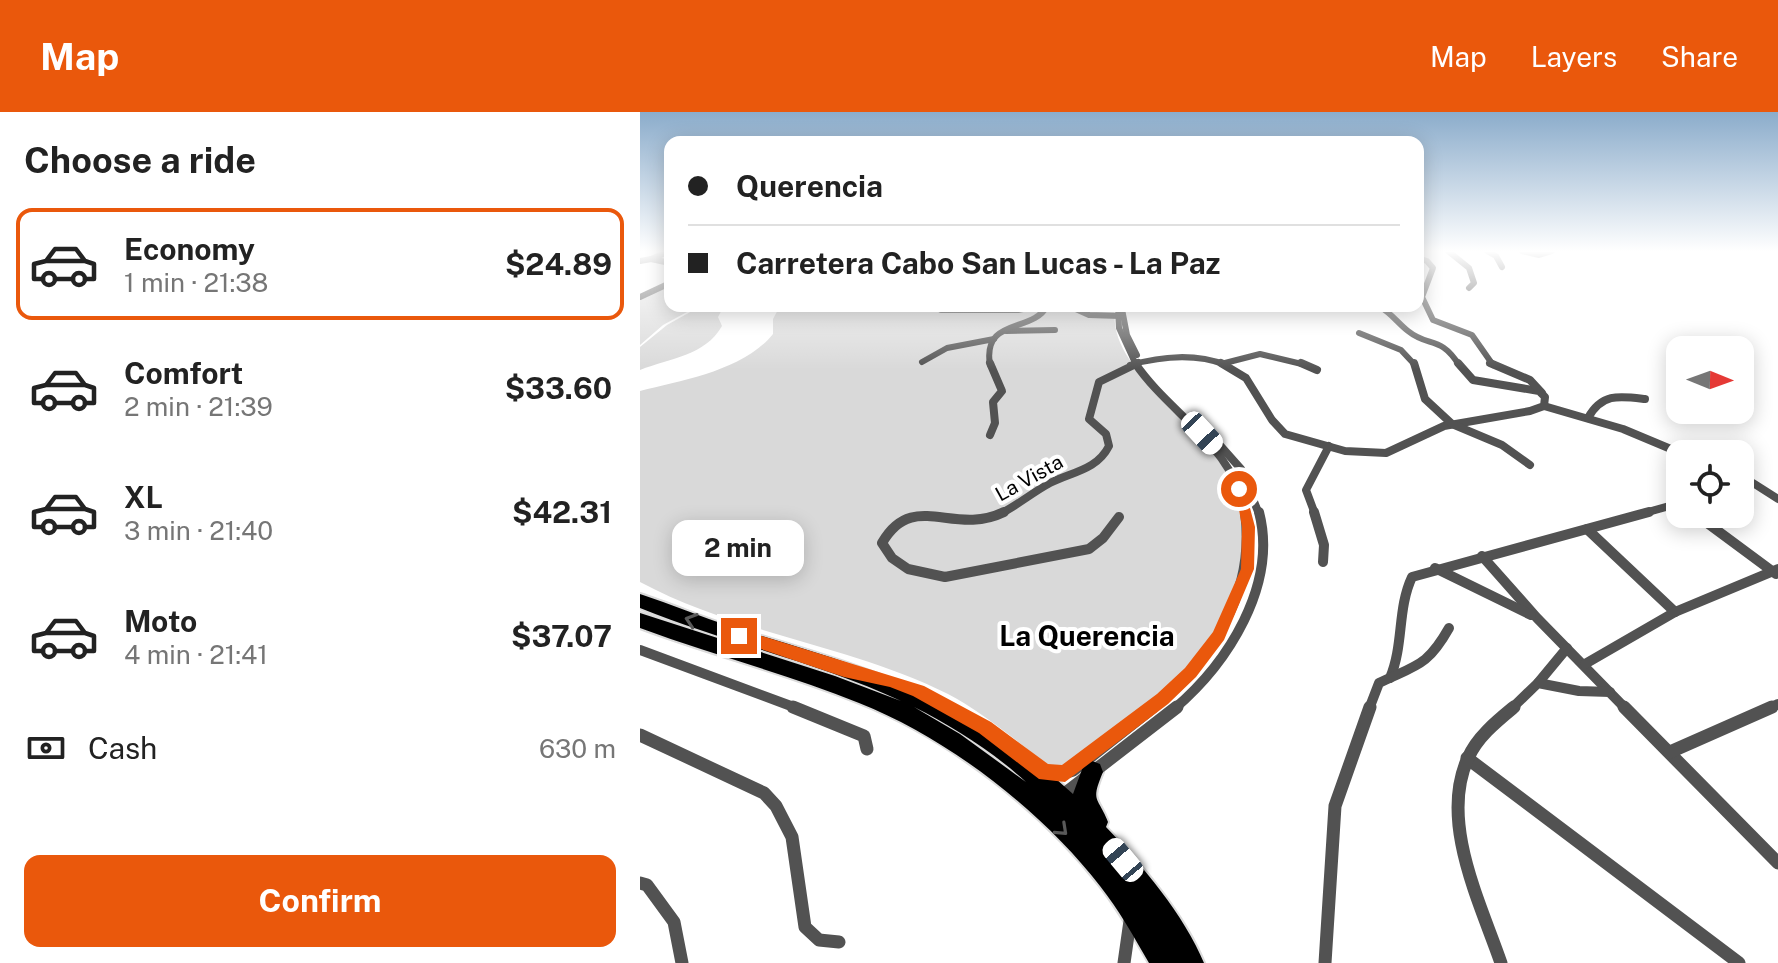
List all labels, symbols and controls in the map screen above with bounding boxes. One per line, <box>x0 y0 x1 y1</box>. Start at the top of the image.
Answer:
text: Map <box>40 34 119 79</box>
text: Map <box>1430 40 1487 73</box>
text: Layers <box>1531 40 1617 73</box>
text: Share <box>1661 40 1738 73</box>
text: Choose a ride <box>24 139 256 181</box>
text: Querencia <box>736 168 883 204</box>
icon: car <box>28 228 100 300</box>
text: Economy <box>124 231 255 267</box>
text: Carretera Cabo San Lucas - La Paz <box>736 245 1220 281</box>
text: $24.89 <box>505 246 612 282</box>
text: 1 min · 21:38 <box>124 267 268 298</box>
north arrow <box>1666 336 1754 424</box>
map controls <box>1666 336 1754 528</box>
icon: car <box>28 352 100 424</box>
text: Comfort <box>124 355 243 391</box>
text: $33.60 <box>505 370 612 406</box>
text: 2 min · 21:39 <box>124 391 273 422</box>
car <box>1177 407 1227 459</box>
button: locate <box>1666 440 1754 528</box>
street label: La Vista <box>991 450 1067 506</box>
route start <box>1221 471 1257 507</box>
icon: car <box>28 476 100 548</box>
text: XL <box>124 479 163 515</box>
text: $42.31 <box>512 494 612 530</box>
text: 3 min · 21:40 <box>124 515 273 546</box>
callout: 2 min <box>673 520 805 576</box>
text: 2 min <box>704 532 772 563</box>
icon: car <box>28 600 100 672</box>
text: Moto <box>124 603 197 639</box>
one-way arrow <box>684 613 698 629</box>
text: $37.07 <box>511 618 612 654</box>
route end <box>721 618 757 654</box>
district label: La Querencia <box>999 619 1175 652</box>
text: 4 min · 21:41 <box>124 639 268 670</box>
icon: cash <box>24 726 68 770</box>
text: Cash <box>88 730 157 766</box>
text: 630 m <box>539 733 616 764</box>
one-way arrow <box>1053 820 1068 834</box>
car <box>1098 834 1148 886</box>
button: Confirm <box>24 855 616 947</box>

